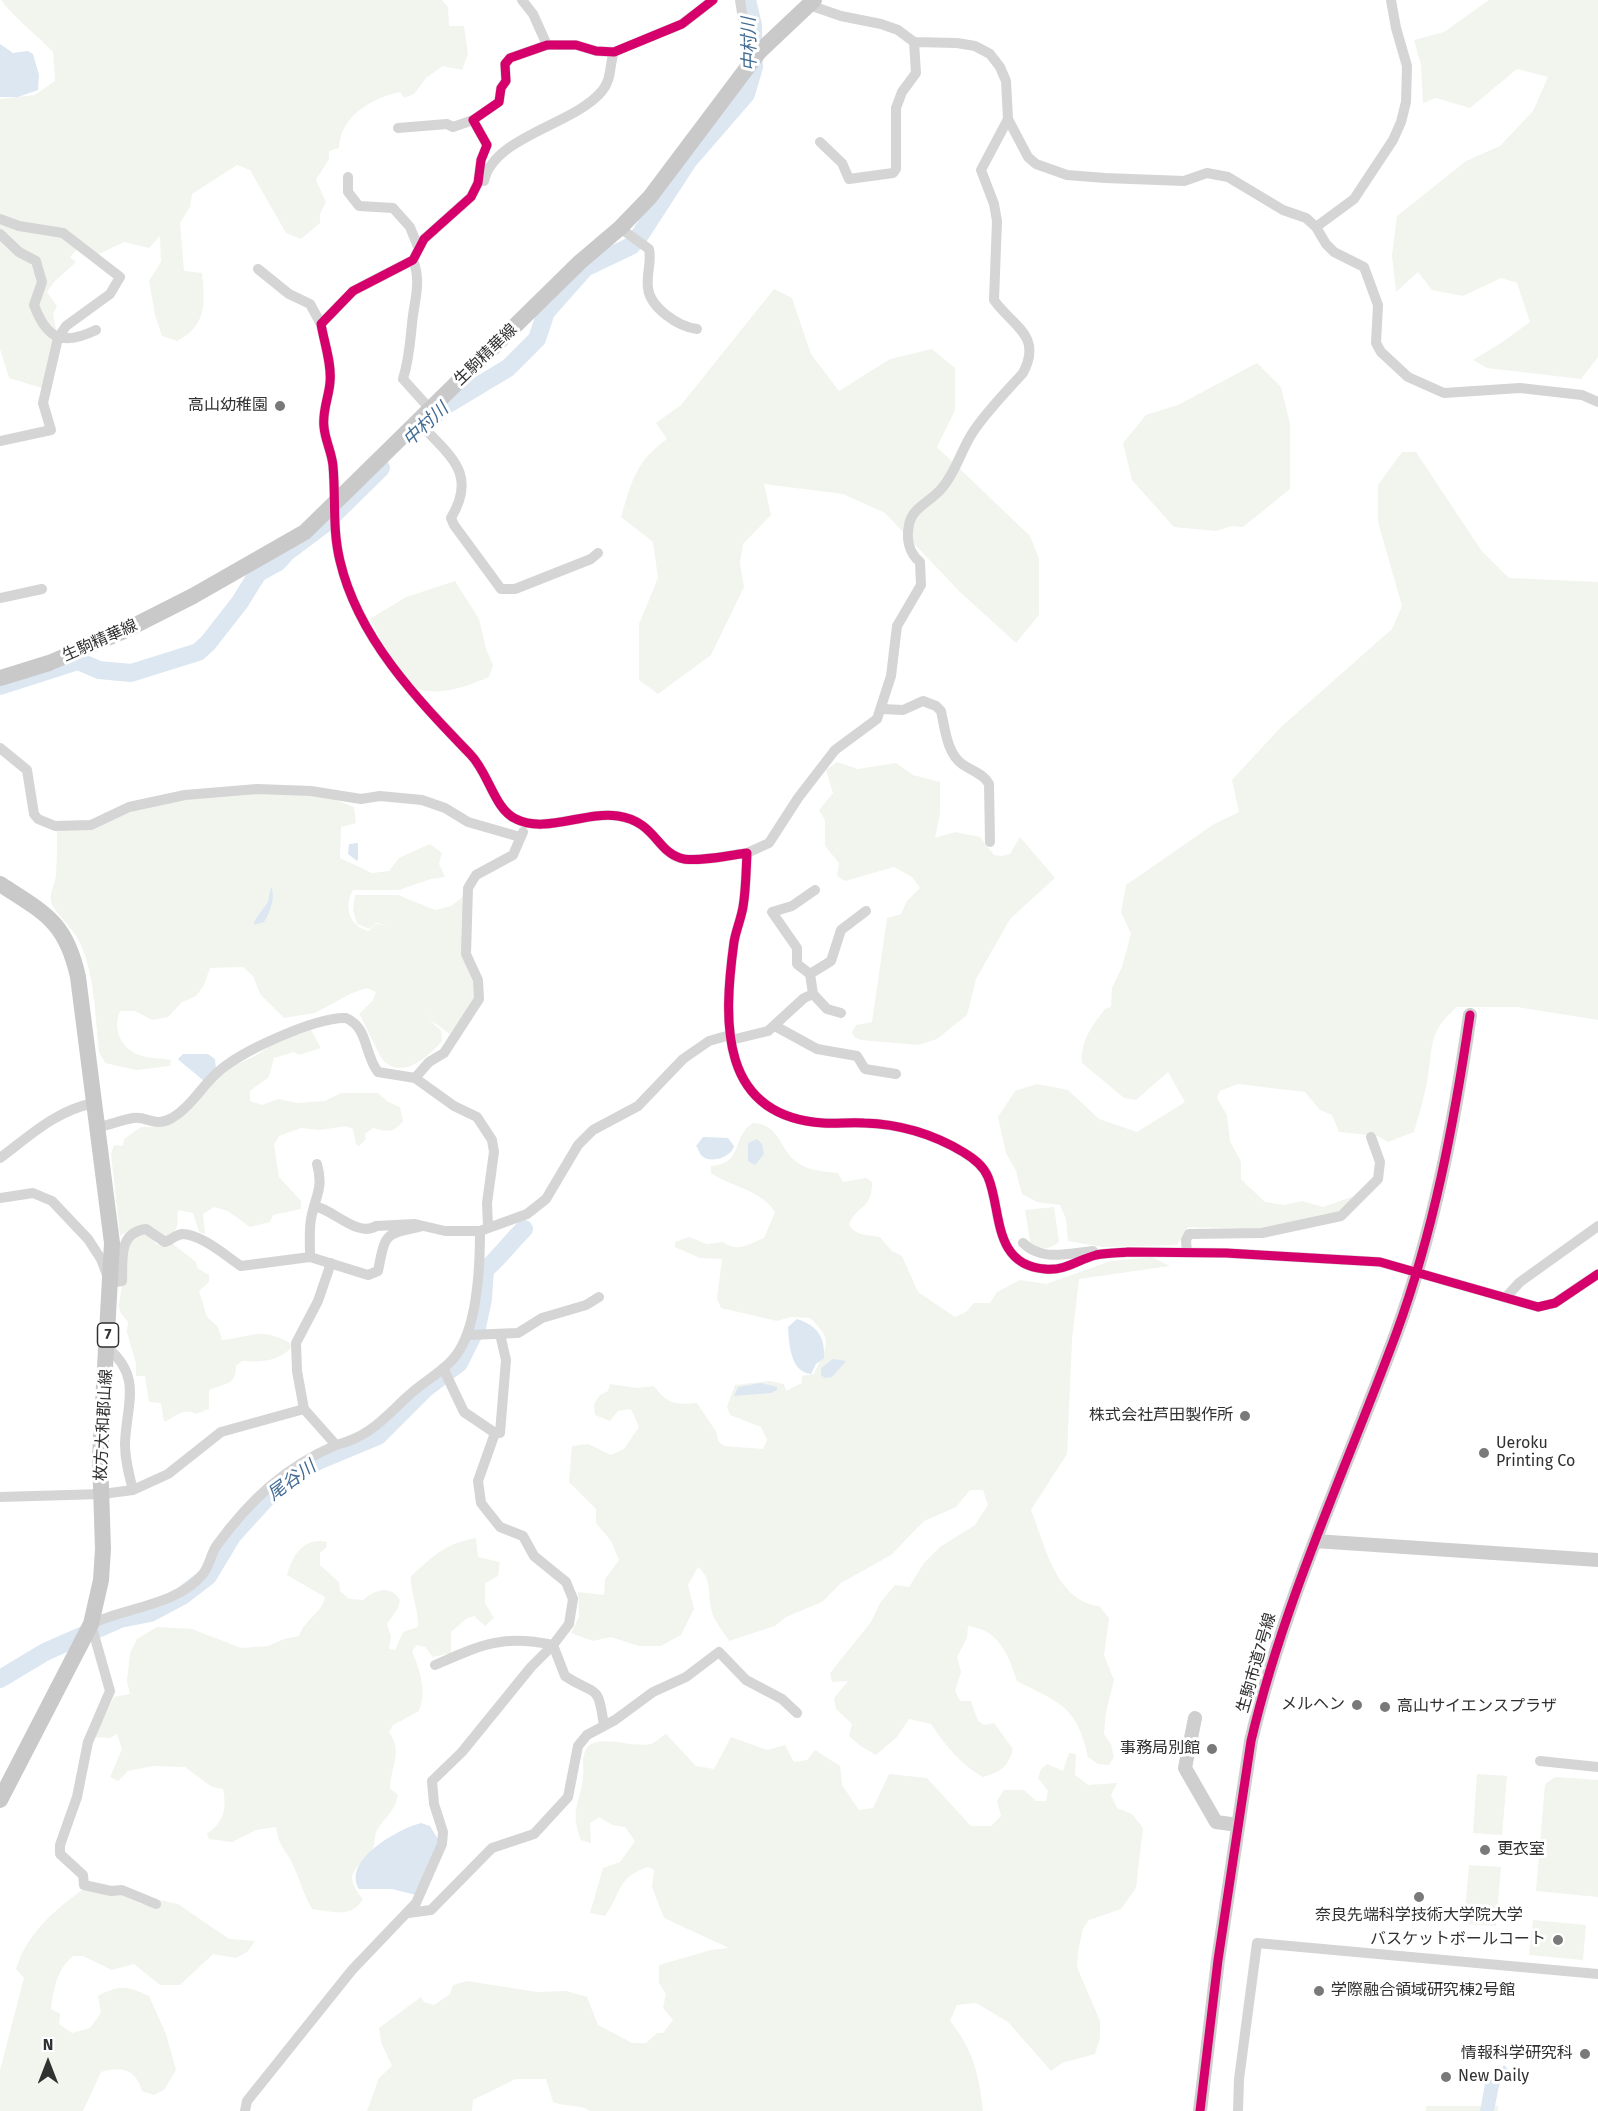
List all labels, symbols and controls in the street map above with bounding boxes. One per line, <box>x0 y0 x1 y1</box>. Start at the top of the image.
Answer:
water label: 中村川 <box>739 17 761 71</box>
street label: 生駒精華線 <box>451 320 521 390</box>
place label: 高山幼稚園 <box>188 396 268 416</box>
marker: 高山幼稚園 <box>273 399 287 413</box>
water label: 中村川 <box>399 399 453 451</box>
street label: 生駒精華線 <box>60 616 140 666</box>
road number: 7 <box>98 1323 118 1347</box>
street label: 枚方大和郡山線 <box>91 1369 117 1481</box>
place label: 株式会社芦田製作所 <box>1089 1406 1233 1426</box>
marker: 株式会社芦田製作所 <box>1238 1409 1252 1423</box>
place label: Ueroku Printing Co <box>1496 1434 1575 1472</box>
marker: Ueroku Printing Co <box>1477 1446 1491 1460</box>
water label: 尾谷川 <box>264 1456 320 1506</box>
street label: 生駒市道7号線 <box>1234 1611 1280 1715</box>
place label: メルヘン <box>1281 1695 1345 1715</box>
place label: 高山サイエンスプラザ <box>1397 1697 1557 1717</box>
marker: メルヘン <box>1350 1698 1364 1712</box>
marker: 高山サイエンスプラザ <box>1378 1700 1392 1714</box>
place label: 事務局別館 <box>1120 1739 1200 1759</box>
marker: 事務局別館 <box>1205 1742 1219 1756</box>
place label: 更衣室 <box>1497 1840 1545 1860</box>
marker: 更衣室 <box>1478 1843 1492 1857</box>
marker: 奈良先端科学技術大学院大学 <box>1412 1890 1426 1904</box>
place label: 奈良先端科学技術大学院大学 <box>1315 1906 1523 1926</box>
place label: バスケットボールコート <box>1370 1930 1546 1950</box>
marker: バスケットボールコート <box>1551 1933 1565 1947</box>
place label: 学際融合領域研究棟2号館 <box>1331 1981 1515 2001</box>
marker: 学際融合領域研究棟2号館 <box>1312 1984 1326 1998</box>
north arrow <box>18 2033 78 2093</box>
text: N <box>43 2035 53 2054</box>
place label: 情報科学研究科 <box>1461 2044 1573 2064</box>
marker: 情報科学研究科 <box>1578 2047 1592 2061</box>
place label: New Daily <box>1458 2067 1529 2087</box>
marker: New Daily <box>1439 2070 1453 2084</box>

